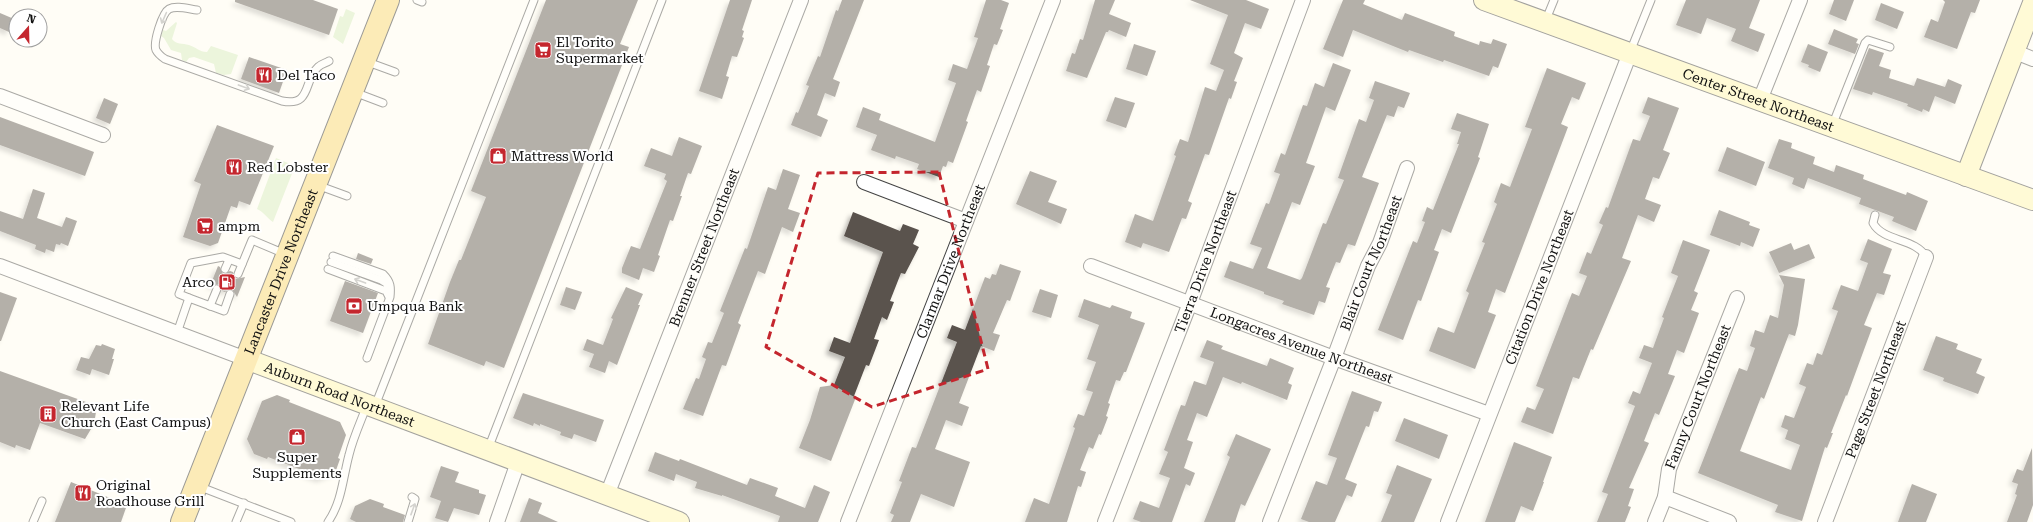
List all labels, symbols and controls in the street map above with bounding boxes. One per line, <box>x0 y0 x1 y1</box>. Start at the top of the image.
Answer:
north arrow <box>8 8 48 48</box>
text: N <box>25 12 38 27</box>
one-way arrow <box>159 12 167 24</box>
place label: El Torito Supermarket <box>556 34 644 66</box>
supermarket icon: El Torito Supermarket <box>533 40 553 60</box>
restaurant icon: Del Taco <box>254 65 274 85</box>
street label: Center Street Northeast <box>1681 65 1836 135</box>
place label: Del Taco <box>277 67 336 83</box>
one-way arrow <box>237 84 249 92</box>
shop icon: Mattress World <box>488 146 508 166</box>
place label: Mattress World <box>511 148 614 164</box>
restaurant icon: Red Lobster <box>224 157 244 177</box>
place label: Red Lobster <box>247 159 329 175</box>
street label: Brenner Street Northeast <box>666 166 742 329</box>
street label: Clarmar Drive Northeast <box>913 182 988 341</box>
street label: Lancaster Drive Northeast <box>241 187 321 357</box>
street label: Tierra Drive Northeast <box>1171 188 1239 335</box>
street label: Blair Court Northeast <box>1337 193 1404 333</box>
street label: Citation Drive Northeast <box>1502 207 1577 367</box>
supermarket icon: ampm <box>195 216 215 236</box>
place label: ampm <box>218 218 261 234</box>
fuel station icon: Arco <box>217 272 237 292</box>
place label: Arco <box>182 274 214 290</box>
one-way arrow <box>355 276 367 284</box>
bank icon: Umpqua Bank <box>344 296 364 316</box>
place label: Umpqua Bank <box>367 298 463 314</box>
street label: Longacres Avenue Northeast <box>1208 304 1395 387</box>
street label: Page Street Northeast <box>1842 318 1909 460</box>
street label: Fanny Court Northeast <box>1662 322 1734 471</box>
street label: Auburn Road Northeast <box>262 359 417 430</box>
place label: Relevant Life Church (East Campus) <box>61 398 211 430</box>
building icon: Relevant Life Church (East Campus) <box>38 404 58 424</box>
shop icon: Super Supplements <box>287 427 307 447</box>
place label: Super Supplements <box>252 449 342 481</box>
place label: Original Roadhouse Grill <box>96 477 205 509</box>
restaurant icon: Original Roadhouse Grill <box>73 483 93 503</box>
one-way arrow <box>410 502 417 515</box>

